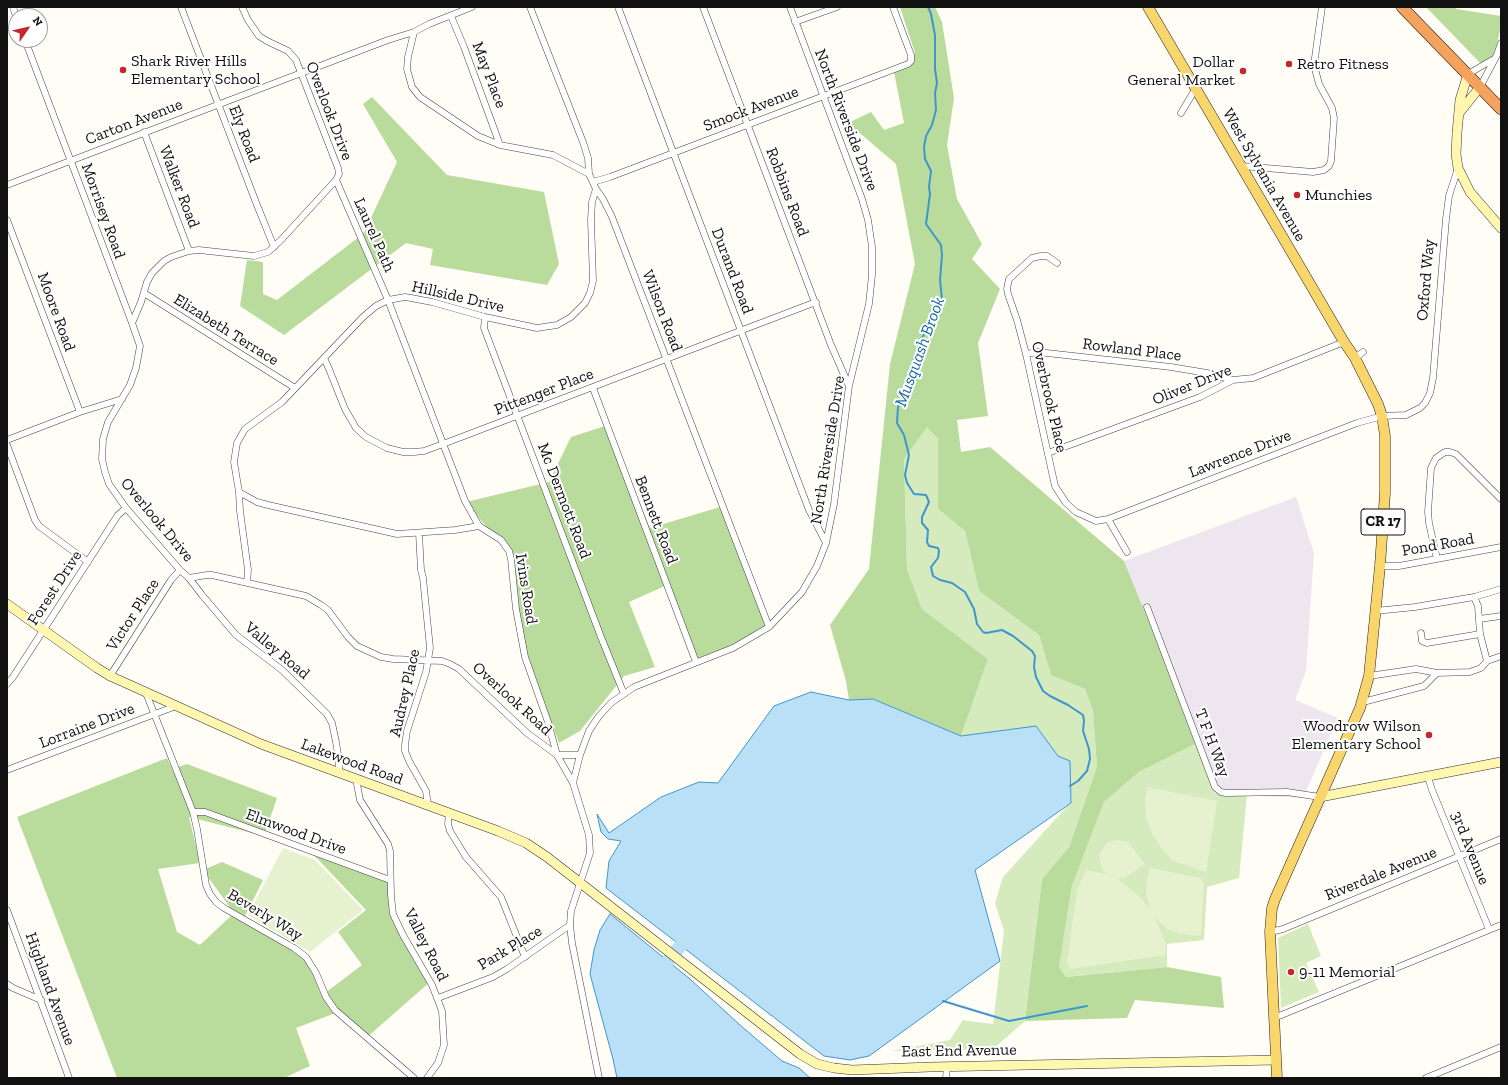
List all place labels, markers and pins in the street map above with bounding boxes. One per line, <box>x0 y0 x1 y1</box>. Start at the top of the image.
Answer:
place label: Shark River Hills Elementary School <box>131 51 260 89</box>
place label: Dollar General Market <box>1128 52 1235 90</box>
place label: Retro Fitness <box>1297 54 1389 74</box>
marker: Retro Fitness <box>1284 59 1294 69</box>
marker: Shark River Hills Elementary School <box>118 65 128 75</box>
marker: Dollar General Market <box>1238 66 1248 76</box>
place label: Munchies <box>1305 185 1372 205</box>
marker: Munchies <box>1292 190 1302 200</box>
place label: Woodrow Wilson Elementary School <box>1292 716 1421 754</box>
marker: Woodrow Wilson Elementary School <box>1424 730 1434 740</box>
place label: 9-11 Memorial <box>1299 962 1395 982</box>
marker: 9-11 Memorial <box>1286 967 1296 977</box>

